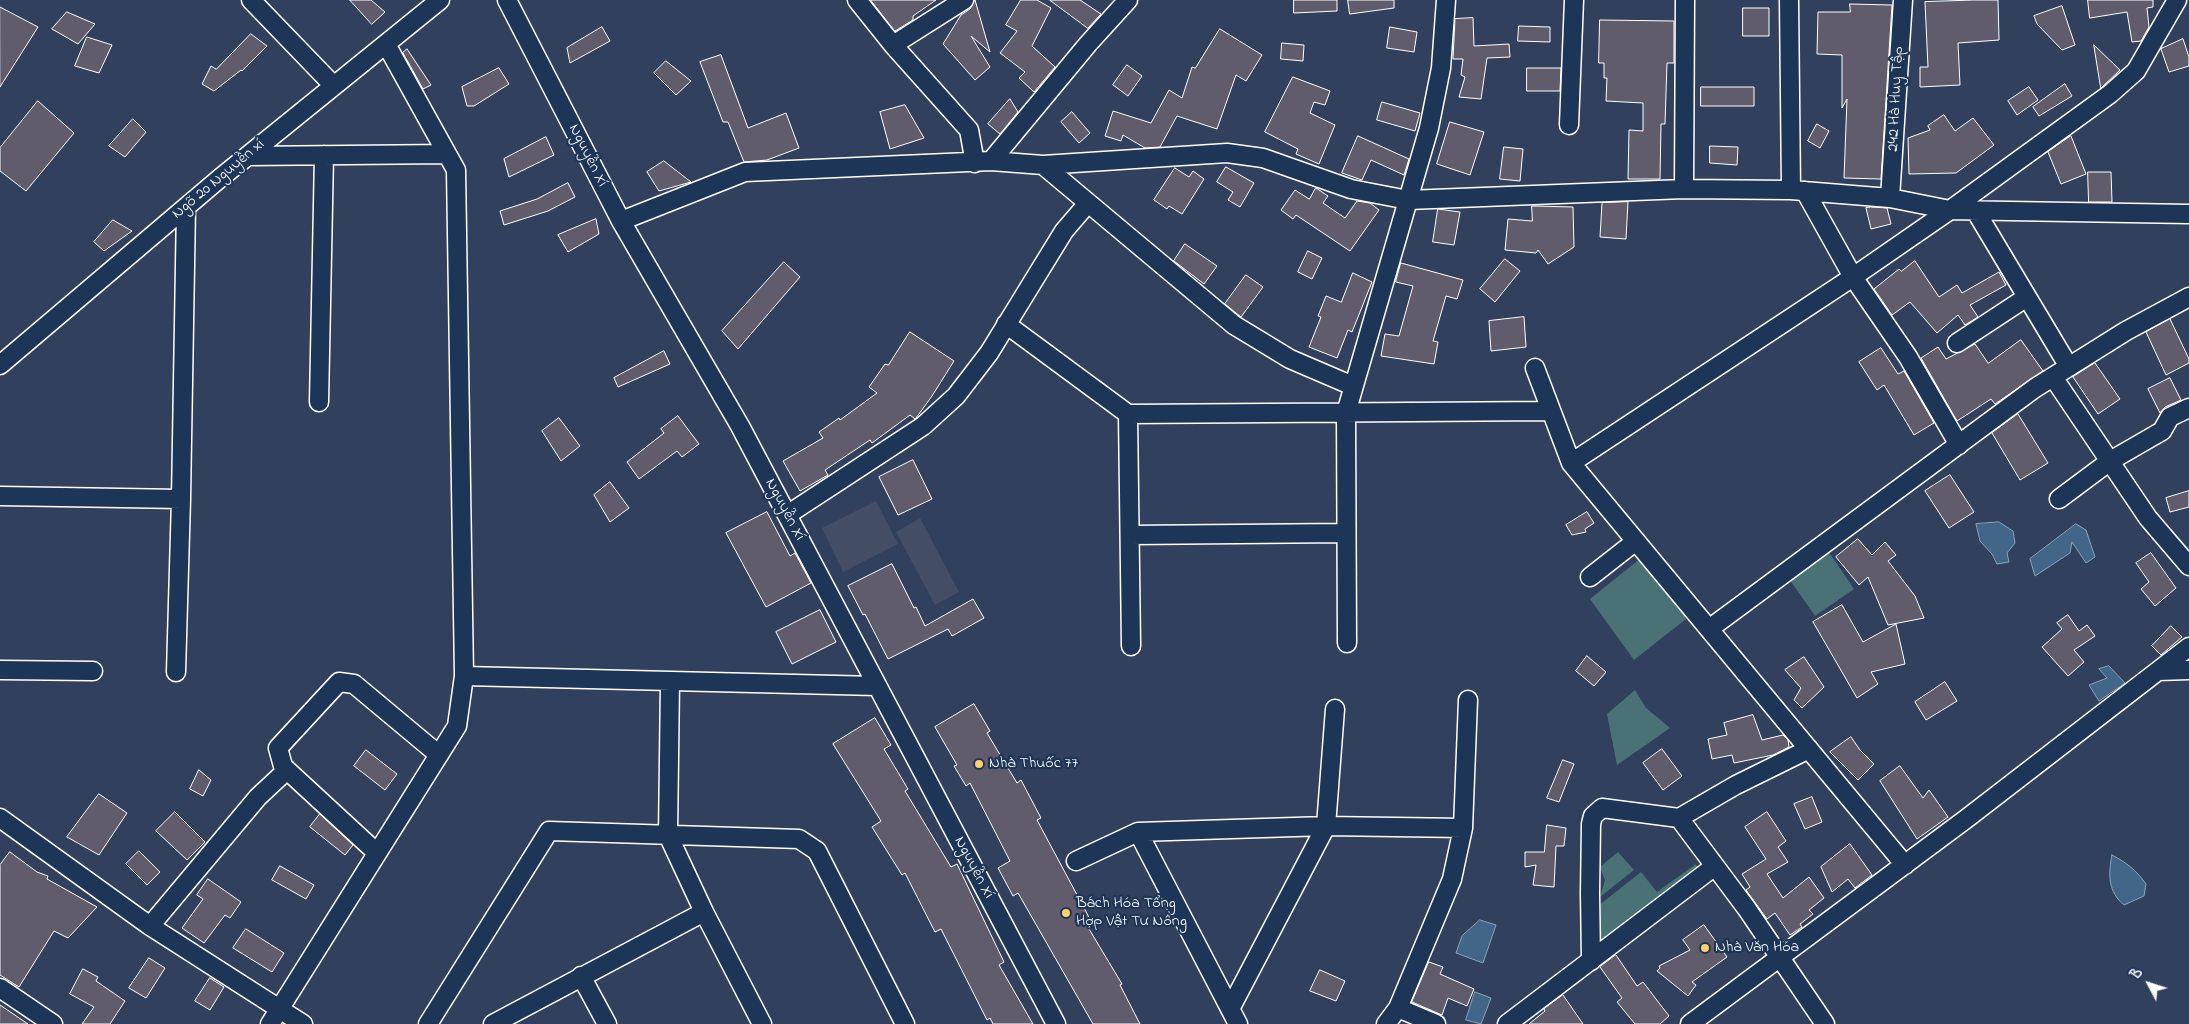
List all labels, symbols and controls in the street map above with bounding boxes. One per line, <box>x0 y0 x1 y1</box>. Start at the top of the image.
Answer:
street label: 242 Hà Huy Tập <box>1885 46 1909 152</box>
street label: Nguyễn Xí <box>563 122 611 190</box>
street label: Ngõ 20 Nguyễn xí <box>169 136 269 224</box>
street label: Nguyễn Xí <box>760 476 808 544</box>
place label: Nhà Thuốc 77 <box>989 754 1078 774</box>
marker: Nhà Thuốc 77 <box>973 758 985 770</box>
street label: Nguyễn Xí <box>949 834 997 902</box>
place label: Bách Hóa Tổng Hợp Vật Tư Nông <box>1076 894 1187 932</box>
marker: Bách Hóa Tổng Hợp Vật Tư Nông <box>1060 907 1072 919</box>
place label: Nhà Văn Hóa <box>1715 938 1799 958</box>
marker: Nhà Văn Hóa <box>1699 942 1711 954</box>
north arrow <box>2124 959 2174 1009</box>
text: B <box>2126 964 2148 984</box>

